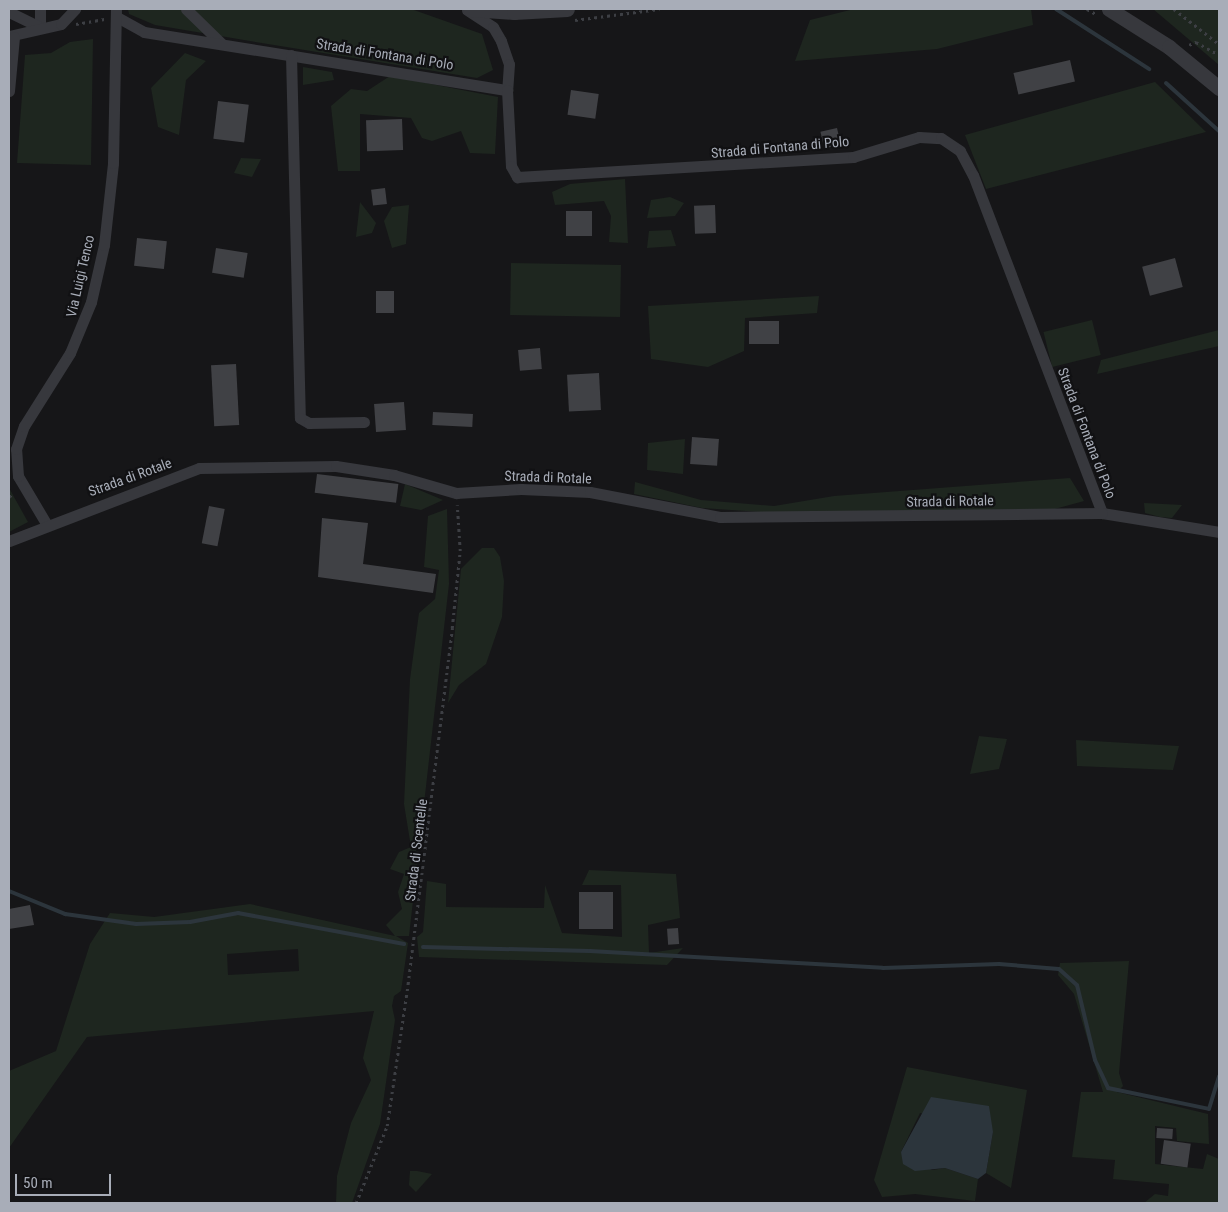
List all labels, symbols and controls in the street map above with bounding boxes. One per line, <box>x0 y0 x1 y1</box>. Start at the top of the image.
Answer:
street label: Strada di Fontana di Polo <box>315 35 455 73</box>
street label: Strada di Fontana di Polo <box>710 133 850 161</box>
street label: Via Luigi Tenco <box>62 233 98 319</box>
street label: Strada di Fontana di Polo <box>1054 365 1120 501</box>
street label: Strada di Rotale <box>86 454 174 500</box>
street label: Strada di Rotale <box>504 467 592 487</box>
street label: Strada di Rotale <box>906 492 994 510</box>
street label: Strada di Scentelle <box>401 798 431 902</box>
scale bar <box>18 1164 114 1196</box>
text: 50 m <box>23 1174 53 1192</box>

